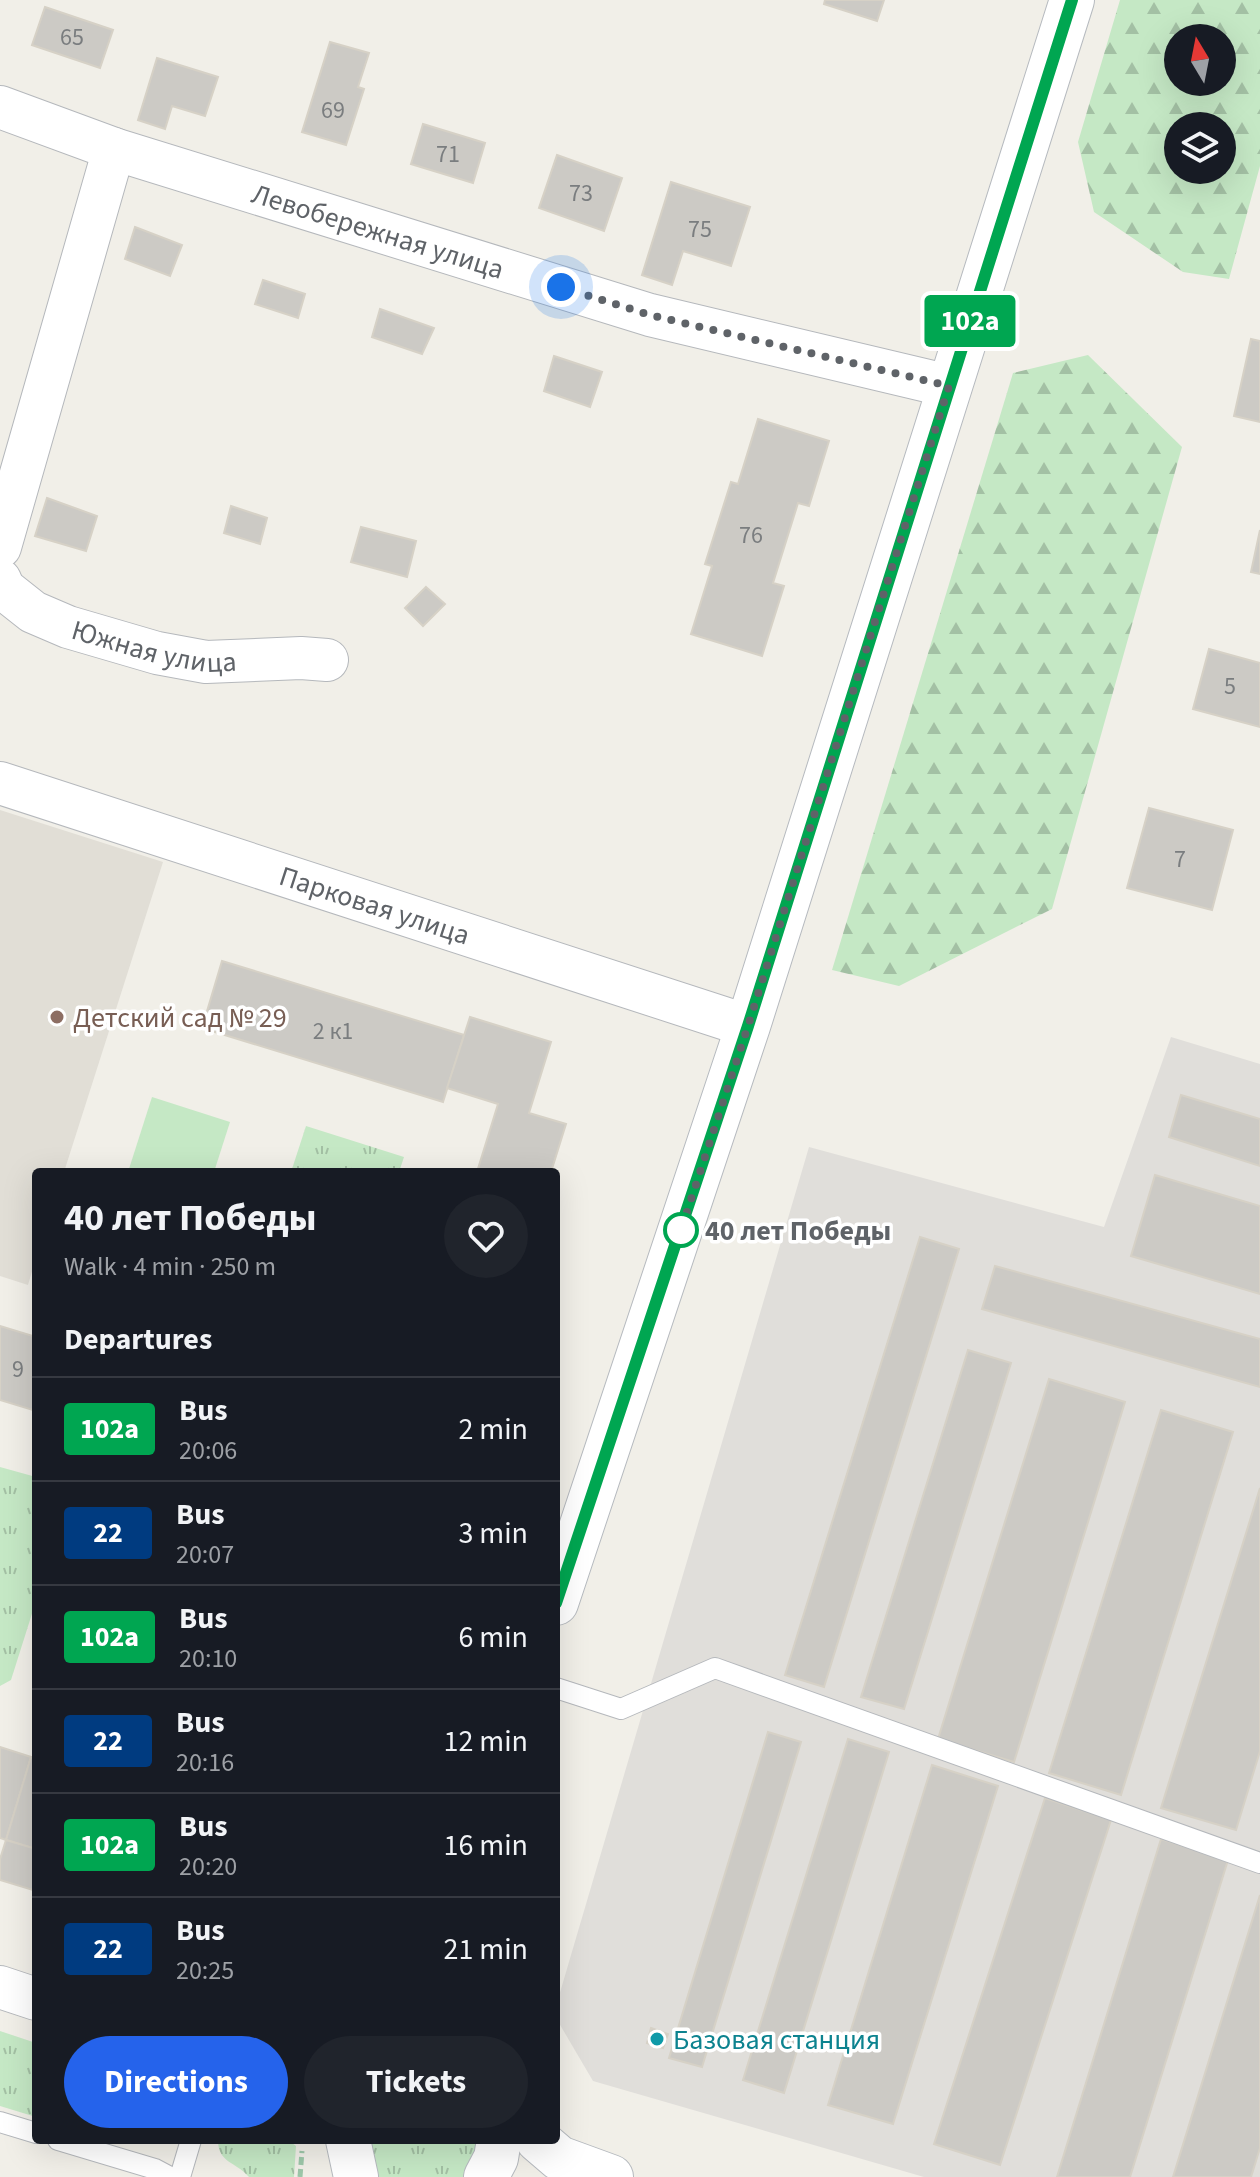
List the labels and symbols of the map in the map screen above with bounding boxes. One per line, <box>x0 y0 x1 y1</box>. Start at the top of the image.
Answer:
house number: 65 <box>60 20 84 55</box>
north arrow <box>1164 24 1236 96</box>
house number: 69 <box>321 93 345 128</box>
house number: 71 <box>436 137 460 172</box>
street label: Левобережная улица <box>247 174 509 290</box>
house number: 73 <box>569 176 593 211</box>
house number: 75 <box>688 212 712 247</box>
your location <box>541 267 581 307</box>
line badge: 102а <box>914 295 1026 347</box>
house number: 76 <box>739 518 763 553</box>
street label: Южная улица <box>67 610 237 683</box>
house number: 5 <box>1224 669 1236 704</box>
house number: 7 <box>1174 842 1186 877</box>
street label: Парковая улица <box>274 856 475 955</box>
place label: Детский сад № 29 <box>73 998 287 1038</box>
marker: Детский сад № 29 <box>48 1008 66 1026</box>
house number: 2 к1 <box>313 1014 353 1049</box>
place label: 40 лет Победы <box>705 1211 891 1251</box>
marker: 40 лет Победы <box>664 1213 698 1247</box>
house number: 9 <box>12 1352 24 1387</box>
place label: Базовая станция <box>673 2020 880 2060</box>
marker: Базовая станция <box>648 2030 666 2048</box>

